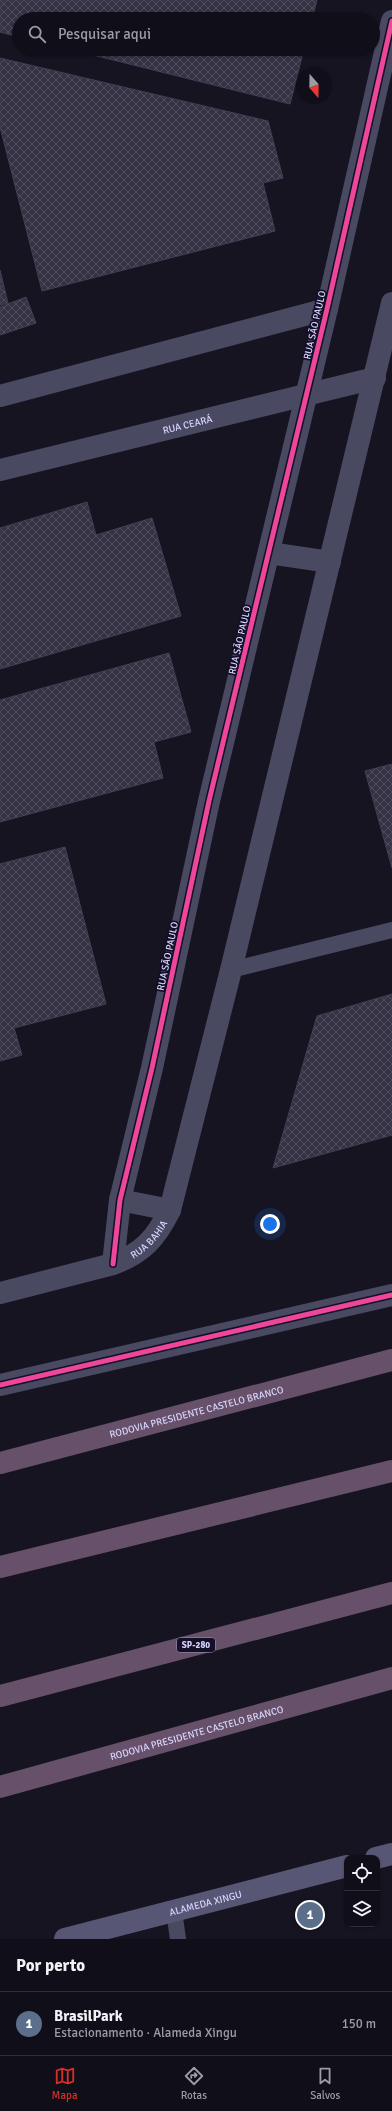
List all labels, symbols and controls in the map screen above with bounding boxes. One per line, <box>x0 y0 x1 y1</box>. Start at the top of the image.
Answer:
search box <box>12 12 380 56</box>
icon: search <box>26 23 48 45</box>
text: Pesquisar aqui <box>58 25 151 43</box>
north arrow <box>296 68 332 104</box>
street label: RUA SÃO PAULO <box>301 289 329 361</box>
street label: RUA CEARÁ <box>162 412 214 437</box>
street label: RUA SÃO PAULO <box>226 604 254 676</box>
street label: RUA SÃO PAULO <box>155 920 181 992</box>
your location <box>260 1214 280 1234</box>
street label: RUA BAHIA <box>129 1218 170 1262</box>
street label: RODOVIA PRESIDENTE CASTELO BRANCO <box>108 1384 285 1441</box>
road number: SP-280 <box>177 1638 215 1652</box>
street label: RODOVIA PRESIDENTE CASTELO BRANCO <box>109 1703 285 1763</box>
map controls <box>344 1855 380 1927</box>
button: locate <box>344 1855 380 1891</box>
street label: ALAMEDA XINGU <box>168 1888 243 1919</box>
button: layers <box>344 1891 380 1927</box>
pin: 1 <box>297 1900 323 1930</box>
text: Por perto <box>16 1955 85 1976</box>
text: BrasilPark <box>54 2007 123 2025</box>
text: 1 <box>25 2016 33 2032</box>
text: 150 m <box>342 2016 376 2032</box>
text: Estacionamento · Alameda Xingu <box>54 2025 237 2041</box>
tab: Mapa <box>52 2065 77 2102</box>
tab: Rotas <box>181 2065 207 2102</box>
tab: Salvos <box>310 2065 340 2102</box>

